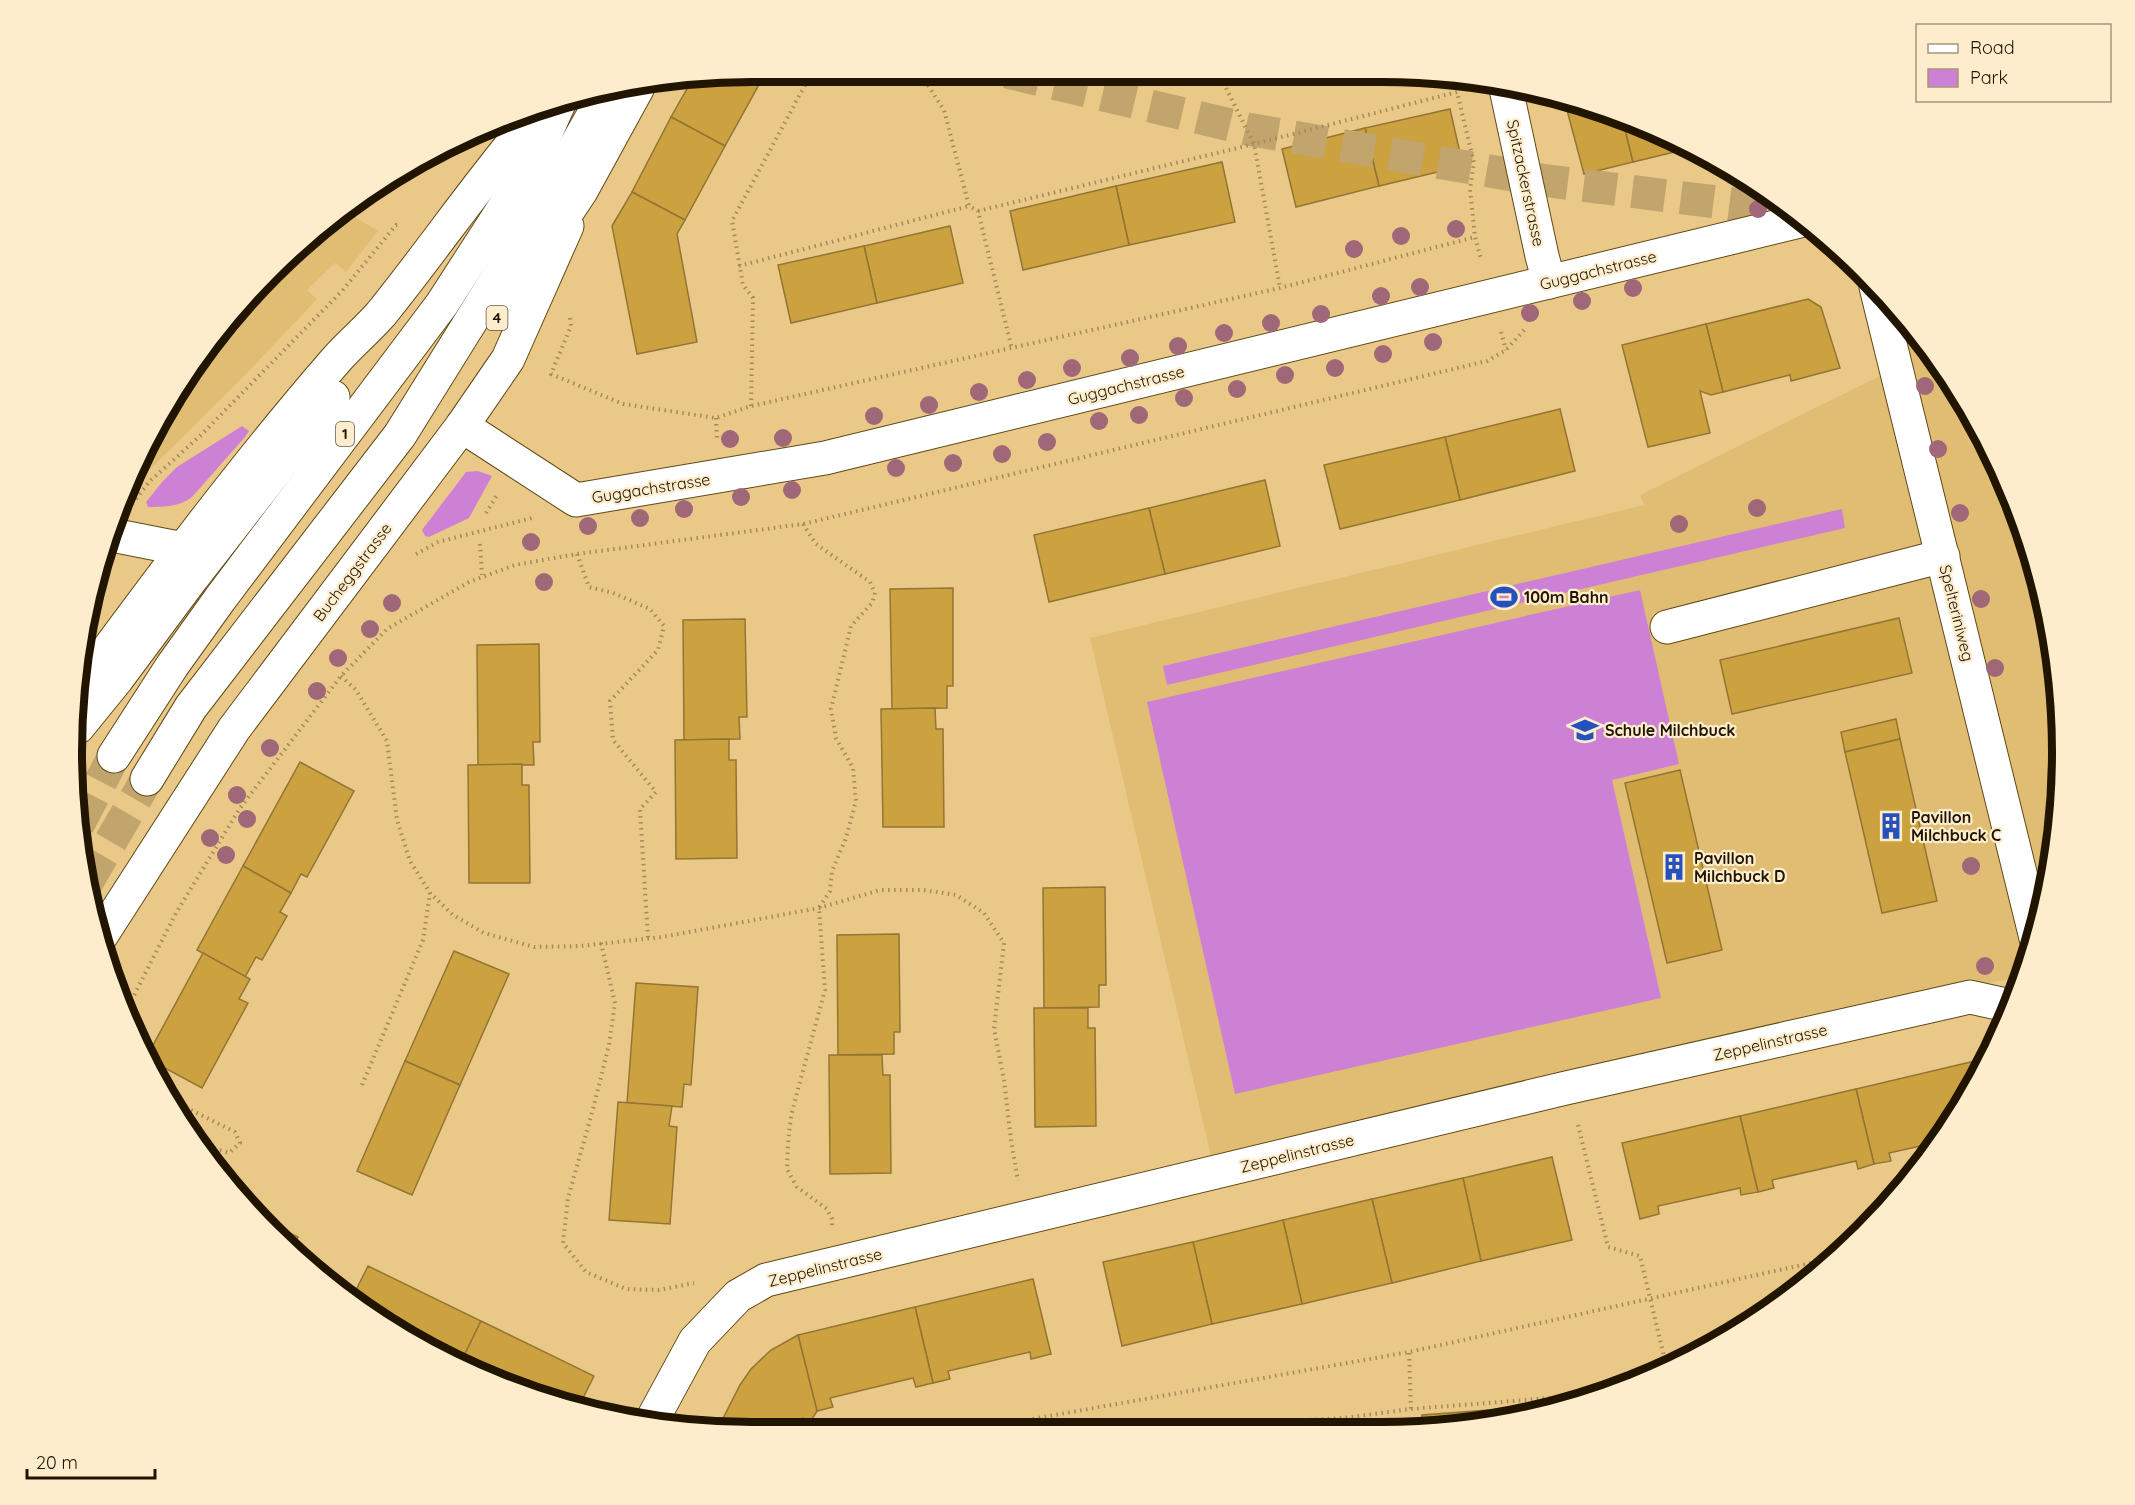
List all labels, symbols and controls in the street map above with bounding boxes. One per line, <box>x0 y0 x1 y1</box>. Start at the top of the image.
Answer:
legend <box>1916 24 2111 102</box>
text: Road <box>1970 36 2015 59</box>
text: Park <box>1970 66 2008 89</box>
street label: Spitzackerstrasse <box>1503 118 1549 248</box>
street label: Guggachstrasse <box>1538 246 1658 294</box>
road number: 4 <box>486 306 508 330</box>
street label: Guggachstrasse <box>1066 361 1186 409</box>
road number: 1 <box>336 422 354 446</box>
street label: Guggachstrasse <box>590 469 712 507</box>
street label: Bucheggstrasse <box>308 519 396 625</box>
street label: Spelteriniweg <box>1935 563 1979 663</box>
sports icon: 100m Bahn <box>1489 582 1519 612</box>
place label: 100m Bahn <box>1524 587 1609 607</box>
school or university icon: Schule Milchbuck <box>1570 715 1600 745</box>
place label: Schule Milchbuck <box>1605 720 1735 740</box>
place label: Pavillon Milchbuck C <box>1911 807 2001 845</box>
building icon: Pavillon Milchbuck C <box>1876 811 1906 841</box>
place label: Pavillon Milchbuck D <box>1694 848 1786 886</box>
building icon: Pavillon Milchbuck D <box>1659 852 1689 882</box>
street label: Zeppelinstrasse <box>1711 1019 1829 1065</box>
street label: Zeppelinstrasse <box>1238 1129 1356 1177</box>
street label: Zeppelinstrasse <box>766 1243 884 1291</box>
scale bar <box>27 1442 154 1480</box>
text: 20 m <box>36 1451 78 1474</box>

